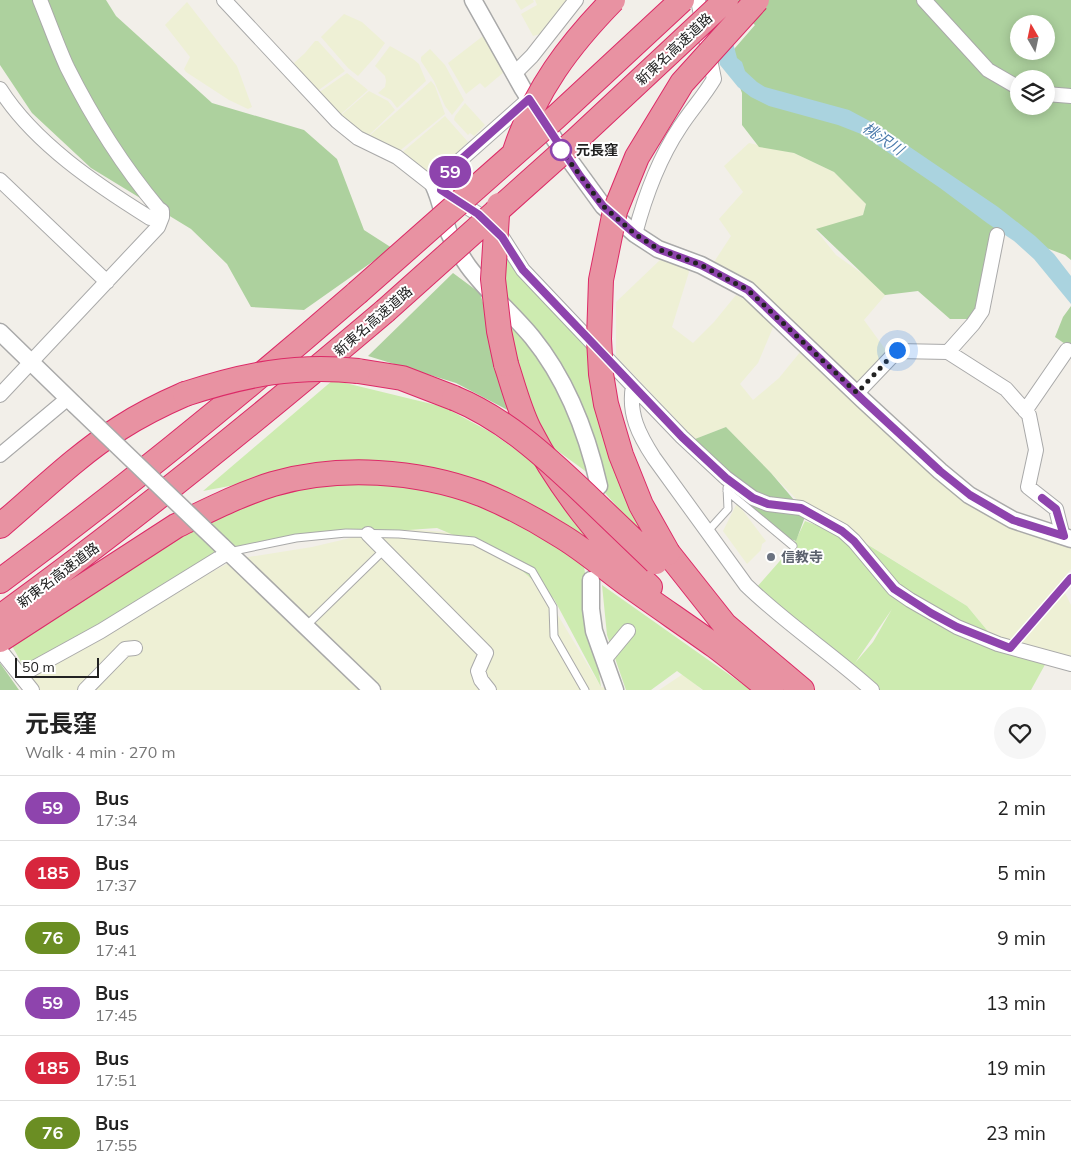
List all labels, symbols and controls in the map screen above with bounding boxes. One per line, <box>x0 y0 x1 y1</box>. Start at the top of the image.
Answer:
street label: 新東名高速道路 <box>632 9 716 89</box>
north arrow <box>1010 15 1055 60</box>
map controls <box>1010 15 1055 115</box>
button: layers <box>1010 70 1055 115</box>
water label: 桃沢川 <box>859 118 909 160</box>
marker: 元長窪 <box>550 139 572 161</box>
place label: 元長窪 <box>576 141 618 159</box>
line badge: 59 <box>428 156 472 188</box>
text: 59 <box>439 160 461 183</box>
street label: 新東名高速道路 <box>330 282 416 360</box>
your location <box>885 338 910 363</box>
street label: 新東名高速道路 <box>13 538 103 612</box>
place label: 信教寺 <box>781 548 823 566</box>
marker: 信教寺 <box>765 551 777 563</box>
scale bar <box>15 655 99 678</box>
text: 50 m <box>22 658 55 676</box>
button: heart <box>994 707 1046 759</box>
text: 元長窪 <box>25 708 97 738</box>
text: Walk · 4 min · 270 m <box>25 742 176 762</box>
text: Bus <box>95 786 129 810</box>
text: 59 <box>42 796 63 819</box>
text: 2 min <box>997 796 1046 820</box>
text: 17:34 <box>95 810 137 830</box>
text: Bus <box>95 851 129 875</box>
text: 185 <box>36 861 69 884</box>
text: 5 min <box>997 861 1046 885</box>
text: 17:37 <box>95 875 137 895</box>
text: Bus <box>95 916 129 940</box>
text: 76 <box>42 926 63 949</box>
text: 9 min <box>997 926 1046 950</box>
text: 17:41 <box>95 940 137 960</box>
text: Bus <box>95 981 129 1005</box>
text: 59 <box>42 991 63 1014</box>
text: 13 min <box>986 991 1046 1015</box>
text: 17:45 <box>95 1005 137 1025</box>
text: Bus <box>95 1046 129 1070</box>
text: 185 <box>36 1056 69 1079</box>
text: 19 min <box>986 1056 1046 1080</box>
text: 17:51 <box>95 1070 137 1090</box>
text: Bus <box>95 1111 129 1135</box>
text: 76 <box>42 1121 63 1144</box>
text: 23 min <box>986 1121 1046 1145</box>
text: 17:55 <box>95 1135 137 1155</box>

